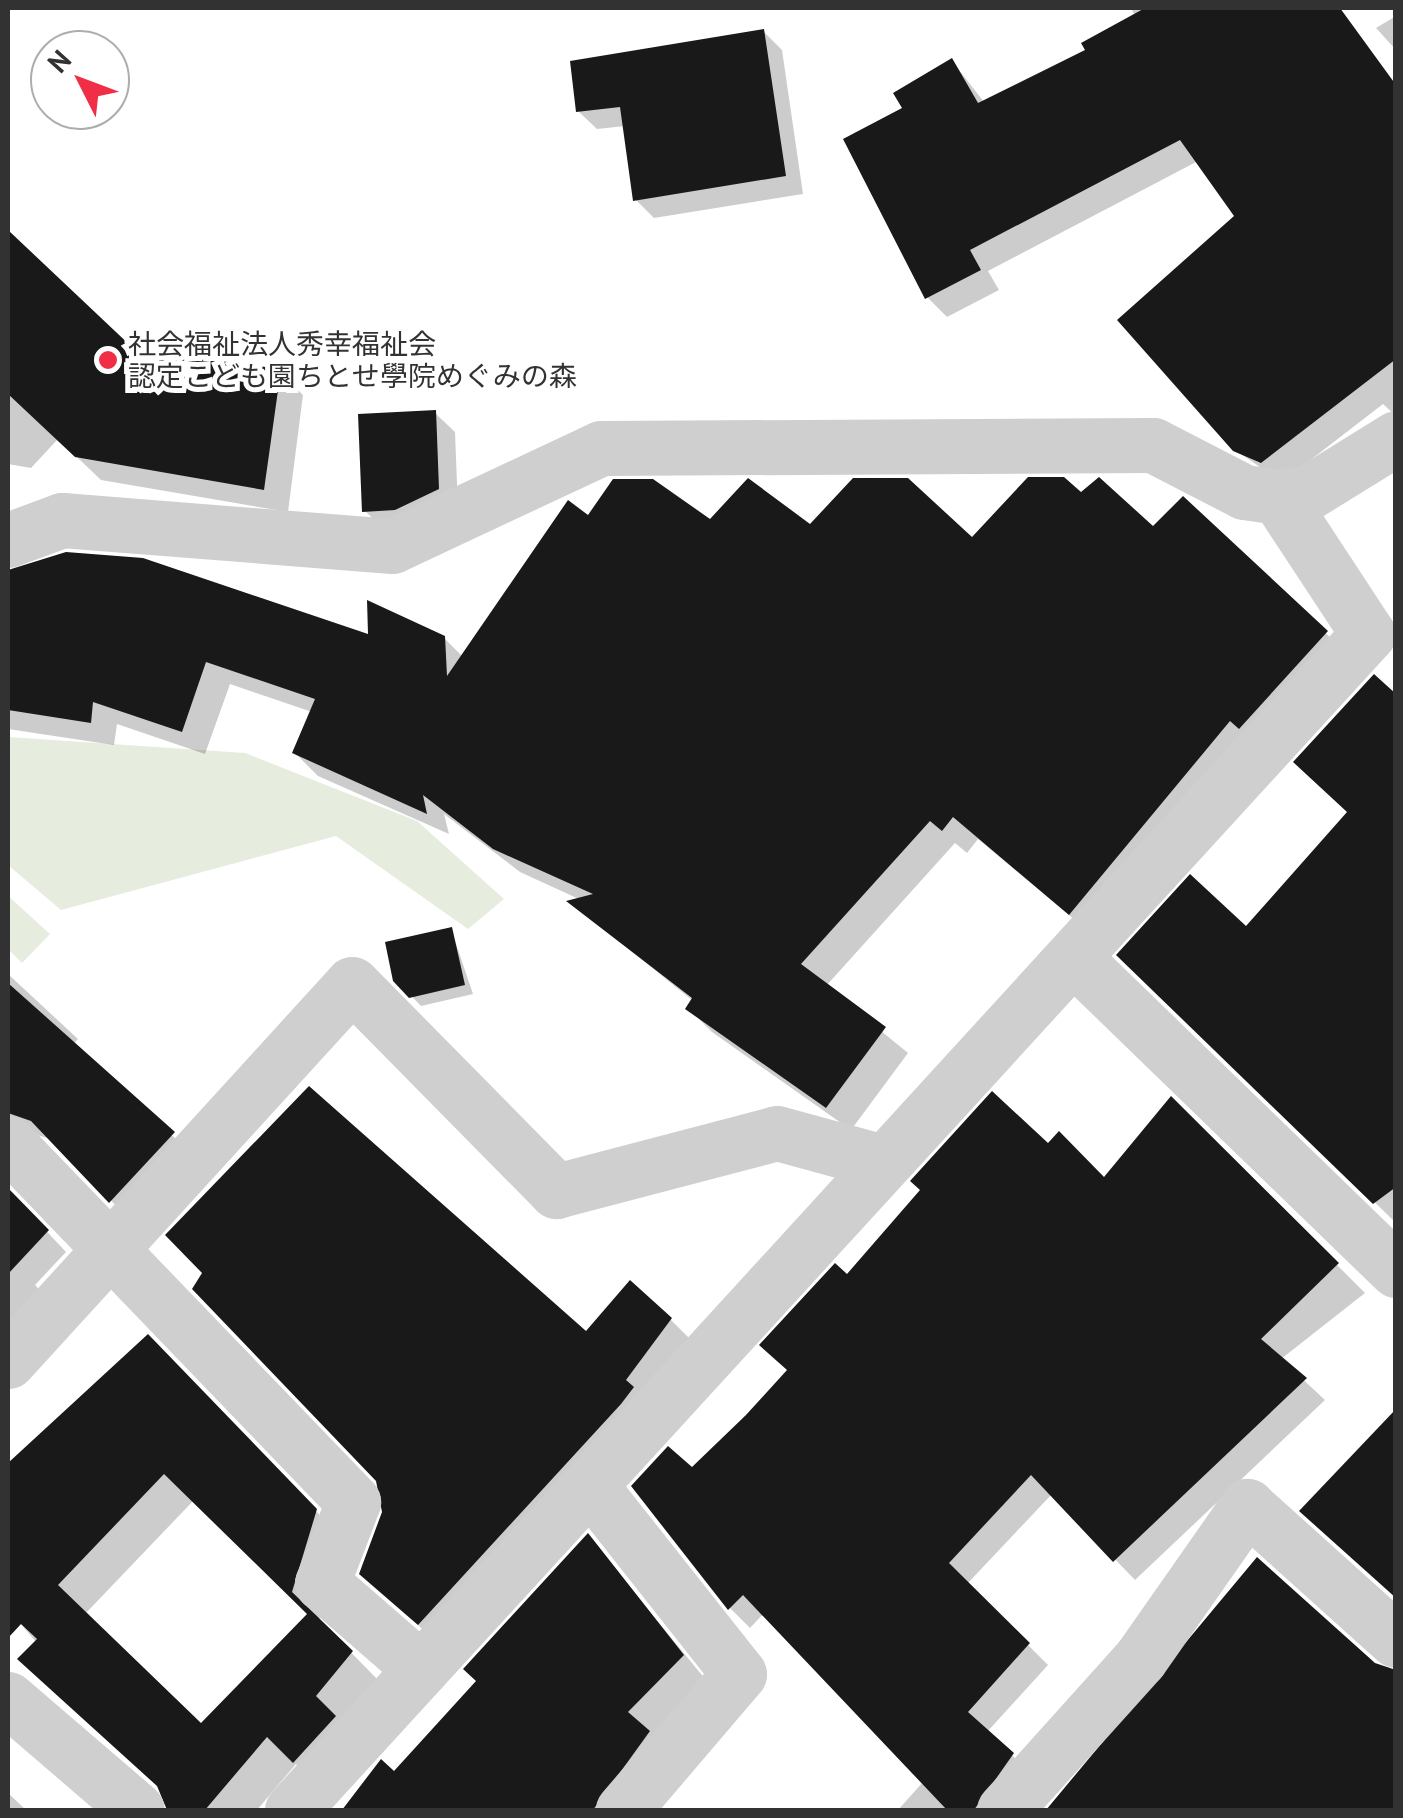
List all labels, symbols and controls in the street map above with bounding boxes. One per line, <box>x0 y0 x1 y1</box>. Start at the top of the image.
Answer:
north arrow <box>30 30 130 130</box>
text: N <box>39 42 79 80</box>
place label: 社会福祉法人秀幸福祉会 認定こども園ちとせ學院めぐみの森 <box>128 327 576 393</box>
marker: 社会福祉法人秀幸福祉会 認定こども園ちとせ學院めぐみの森 <box>97 349 119 371</box>

